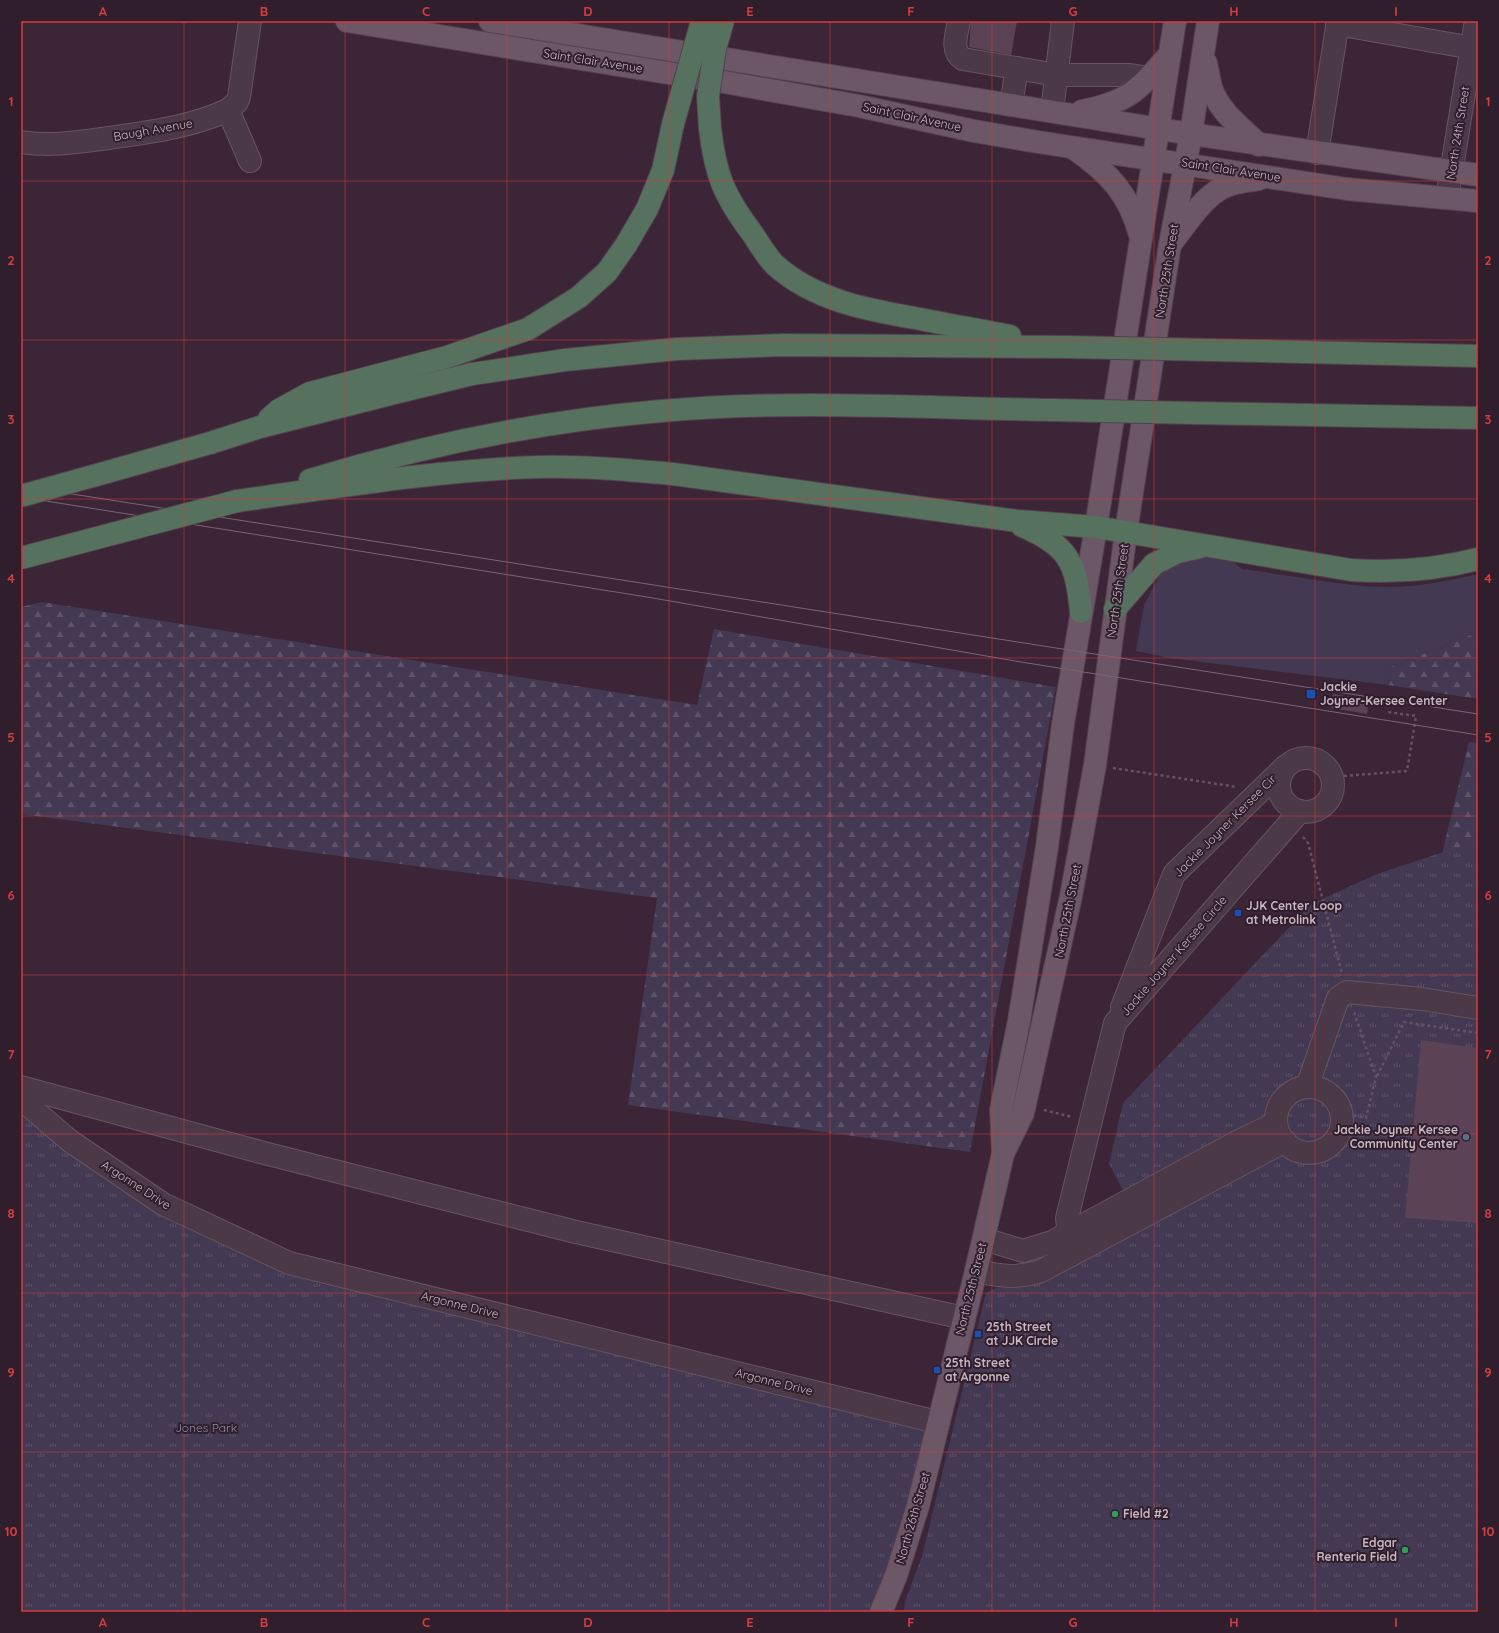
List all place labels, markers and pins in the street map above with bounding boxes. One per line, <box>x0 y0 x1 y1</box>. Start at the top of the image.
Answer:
place label: Jackie Joyner-Kersee Center <box>1320 679 1447 708</box>
marker: Jackie Joyner-Kersee Center <box>1305 688 1317 700</box>
place label: JJK Center Loop at Metrolink <box>1246 898 1342 927</box>
marker: JJK Center Loop at Metrolink <box>1233 908 1243 918</box>
place label: Jackie Joyner Kersee Community Center <box>1334 1122 1458 1151</box>
marker: Jackie Joyner Kersee Community Center <box>1461 1132 1471 1142</box>
place label: 25th Street at JJK Circle <box>986 1319 1058 1348</box>
marker: 25th Street at JJK Circle <box>973 1329 983 1339</box>
place label: 25th Street at Argonne <box>945 1355 1010 1384</box>
marker: 25th Street at Argonne <box>932 1365 942 1375</box>
place label: Field #2 <box>1123 1506 1169 1521</box>
marker: Field #2 <box>1110 1509 1120 1519</box>
place label: Edgar Renteria Field <box>1316 1535 1397 1564</box>
marker: Edgar Renteria Field <box>1400 1545 1410 1555</box>

